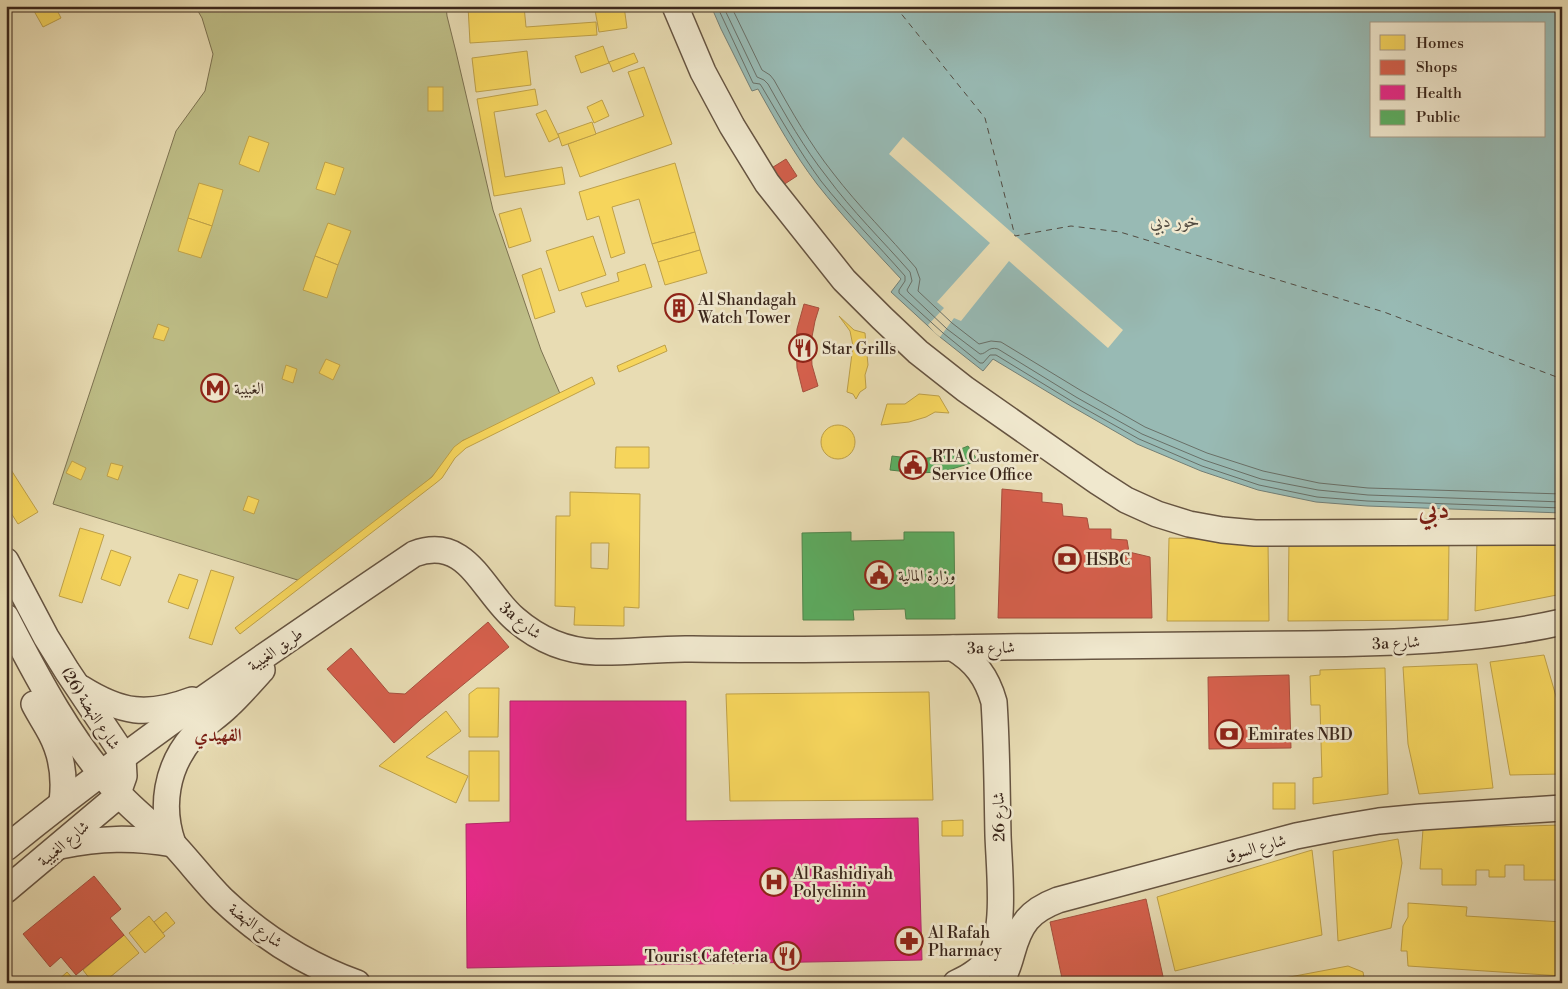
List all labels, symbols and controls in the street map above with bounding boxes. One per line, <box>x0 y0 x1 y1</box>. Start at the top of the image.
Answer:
legend <box>1370 22 1546 138</box>
text: Homes <box>1416 34 1464 53</box>
text: Shops <box>1416 58 1457 77</box>
text: Health <box>1416 84 1462 103</box>
text: Public <box>1416 108 1460 127</box>
water label: خور دبي <box>1150 210 1200 236</box>
place label: Al Shandagah Watch Tower <box>697 290 797 328</box>
building icon: Al Shandagah Watch Tower <box>664 293 694 323</box>
restaurant icon: Star Grills <box>788 333 818 363</box>
place label: Star Grills <box>822 339 896 359</box>
metro station icon: الغبيبة <box>200 373 230 403</box>
place label: الغبيبة <box>234 379 264 399</box>
place label: RTA Customer Service Office <box>932 447 1039 485</box>
public building icon: RTA Customer Service Office <box>898 450 928 480</box>
district label: دبي <box>1418 494 1449 531</box>
bank icon: HSBC <box>1052 544 1082 574</box>
place label: HSBC <box>1086 550 1130 570</box>
public building icon: وزارة المالية <box>864 560 894 590</box>
place label: وزارة المالية <box>898 566 955 586</box>
street label: 3a شارع <box>494 598 545 646</box>
street label: طريق الغبيبة <box>244 624 307 676</box>
street label: 3a شارع <box>1372 632 1421 657</box>
street label: 3a شارع <box>967 638 1015 661</box>
street label: شارع النهضة (26) <box>54 664 124 755</box>
bank icon: Emirates NBD <box>1214 719 1244 749</box>
district label: الفهيدي <box>194 724 242 750</box>
place label: Emirates NBD <box>1248 725 1353 745</box>
street label: شارع 26 <box>989 792 1012 842</box>
street label: شارع الغبيبة <box>34 817 95 873</box>
street label: شارع السوق <box>1222 830 1289 869</box>
place label: Al Rashidiyah Polyclinin <box>792 864 894 902</box>
hospital icon: Al Rashidiyah Polyclinin <box>759 867 789 897</box>
street label: شارع النهضة <box>223 899 286 955</box>
place label: Al Rafah Pharmacy <box>927 923 1002 961</box>
pharmacy icon: Al Rafah Pharmacy <box>894 926 924 956</box>
restaurant icon: Tourist Cafeteria <box>772 941 802 971</box>
place label: Tourist Cafeteria <box>645 947 769 967</box>

